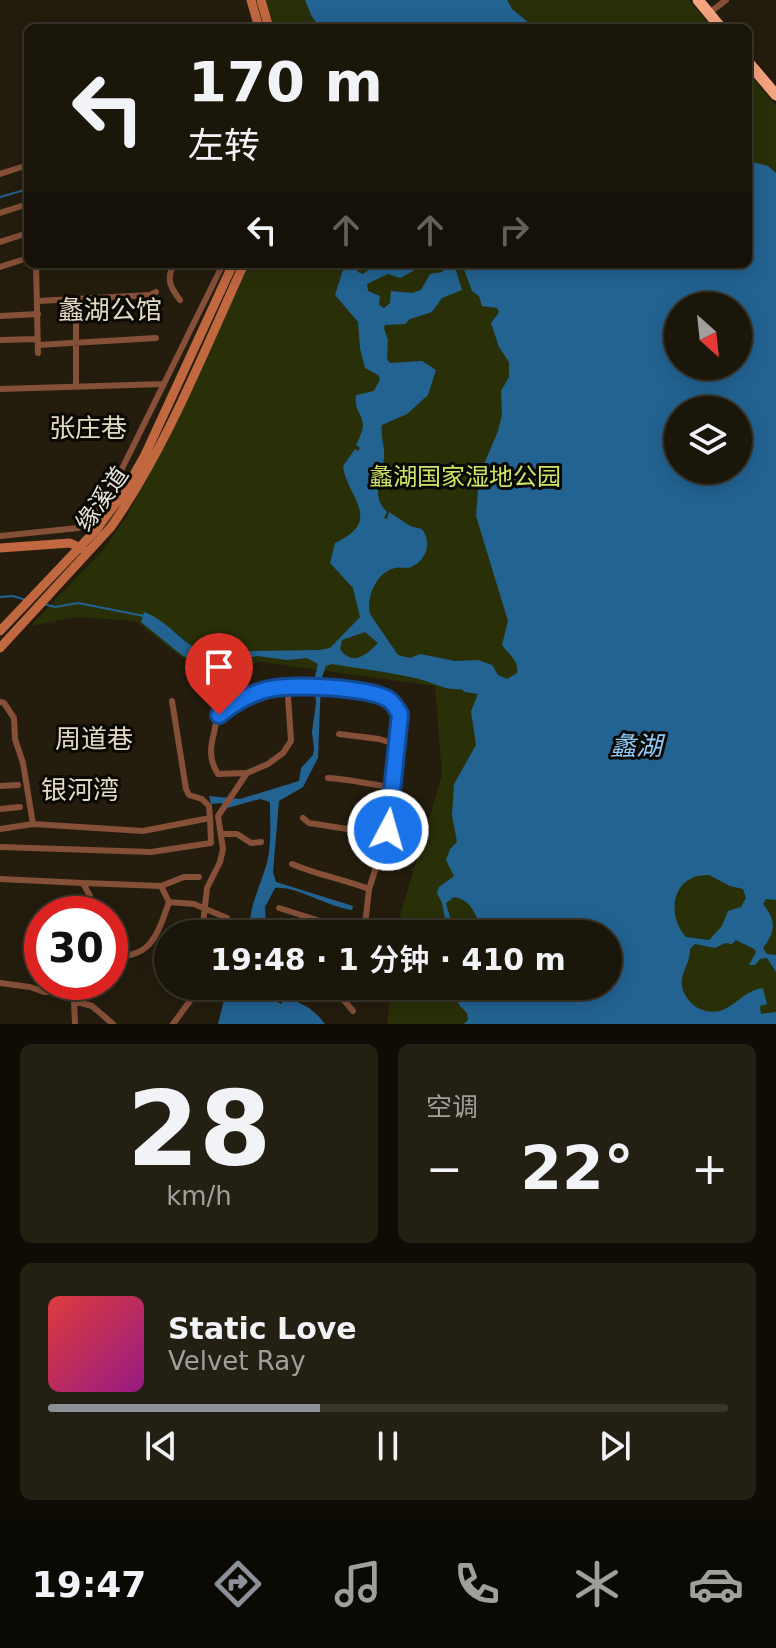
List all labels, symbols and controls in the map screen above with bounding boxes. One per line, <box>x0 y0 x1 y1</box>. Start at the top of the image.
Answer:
text: 170 m <box>188 49 383 114</box>
icon: left <box>56 56 160 160</box>
text: 左转 <box>188 125 260 166</box>
icon: left <box>240 208 284 252</box>
icon: ahead <box>324 208 368 252</box>
icon: ahead <box>408 208 452 252</box>
icon: right <box>492 208 536 252</box>
north arrow <box>664 292 752 380</box>
map controls <box>664 292 752 484</box>
district label: 蠡湖公馆 <box>58 295 162 325</box>
button: layers <box>664 396 752 484</box>
district label: 张庄巷 <box>49 413 127 443</box>
street label: 缘溪道 <box>70 461 134 537</box>
park label: 蠡湖国家湿地公园 <box>369 463 561 491</box>
pin <box>185 633 253 715</box>
icon: arrive <box>197 645 241 689</box>
district label: 周道巷 <box>55 724 133 754</box>
water label: 蠡湖 <box>610 731 666 761</box>
district label: 银河湾 <box>41 775 119 805</box>
position arrow <box>346 788 430 872</box>
speed limit sign: 30 <box>24 896 128 1000</box>
text: 19:48 · 1 分钟 · 410 m <box>210 942 566 977</box>
text: 28 <box>127 1068 271 1190</box>
text: 空调 <box>426 1092 478 1122</box>
text: 22° <box>520 1133 634 1203</box>
text: − <box>426 1143 463 1194</box>
text: + <box>691 1143 728 1194</box>
text: km/h <box>166 1181 232 1211</box>
text: Static Love <box>168 1311 357 1346</box>
text: Velvet Ray <box>168 1346 306 1376</box>
icon: previous <box>139 1424 183 1468</box>
icon: pause <box>366 1424 410 1468</box>
icon: next <box>593 1424 637 1468</box>
icon: directions <box>210 1556 266 1612</box>
icon: music <box>330 1556 386 1612</box>
icon: phone <box>449 1556 505 1612</box>
icon: climate <box>569 1556 625 1612</box>
icon: car <box>688 1556 744 1612</box>
text: 19:47 <box>32 1564 146 1605</box>

